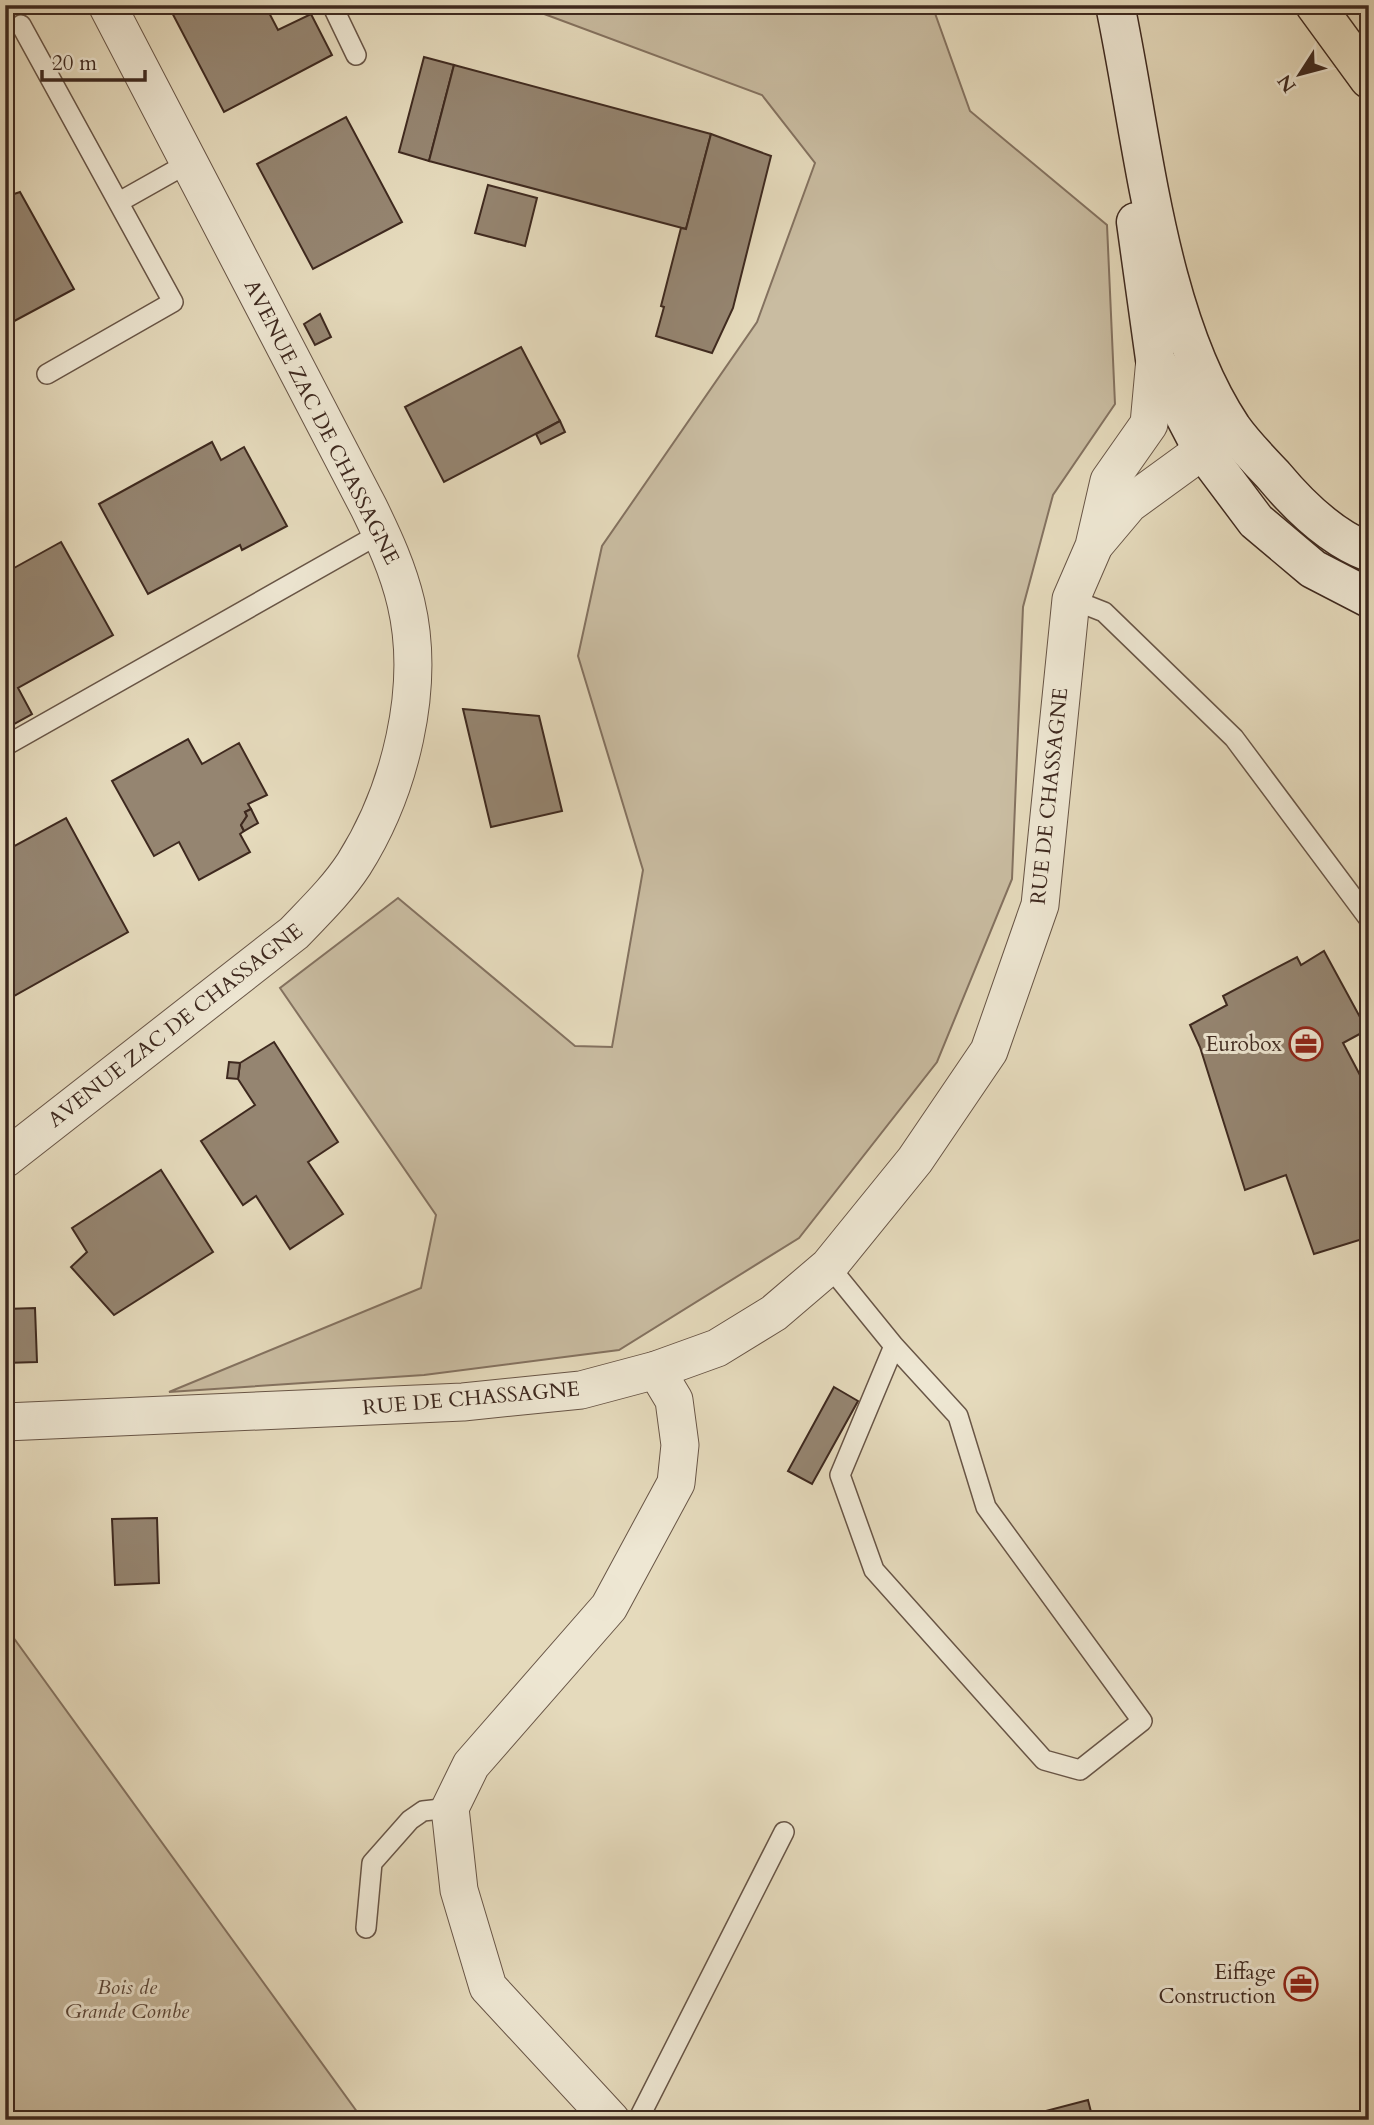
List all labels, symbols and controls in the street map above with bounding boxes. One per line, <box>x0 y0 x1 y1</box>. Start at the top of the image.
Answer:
scale bar <box>42 38 145 82</box>
north arrow <box>1266 38 1336 108</box>
text: 20 m <box>52 49 97 78</box>
text: N <box>1271 69 1302 98</box>
street label: AVENUE ZAC DE CHASSAGNE <box>237 275 406 570</box>
street label: RUE DE CHASSAGNE <box>1024 686 1075 906</box>
street label: AVENUE ZAC DE CHASSAGNE <box>42 917 309 1134</box>
office icon: Eurobox <box>1287 1025 1325 1063</box>
place label: Eurobox <box>1205 1030 1283 1059</box>
street label: RUE DE CHASSAGNE <box>361 1375 581 1422</box>
place label: Eiffage Construction <box>1158 1958 1276 2011</box>
office icon: Eiffage Construction <box>1282 1965 1320 2003</box>
park label: Bois de Grande Combe <box>65 1973 190 2026</box>

